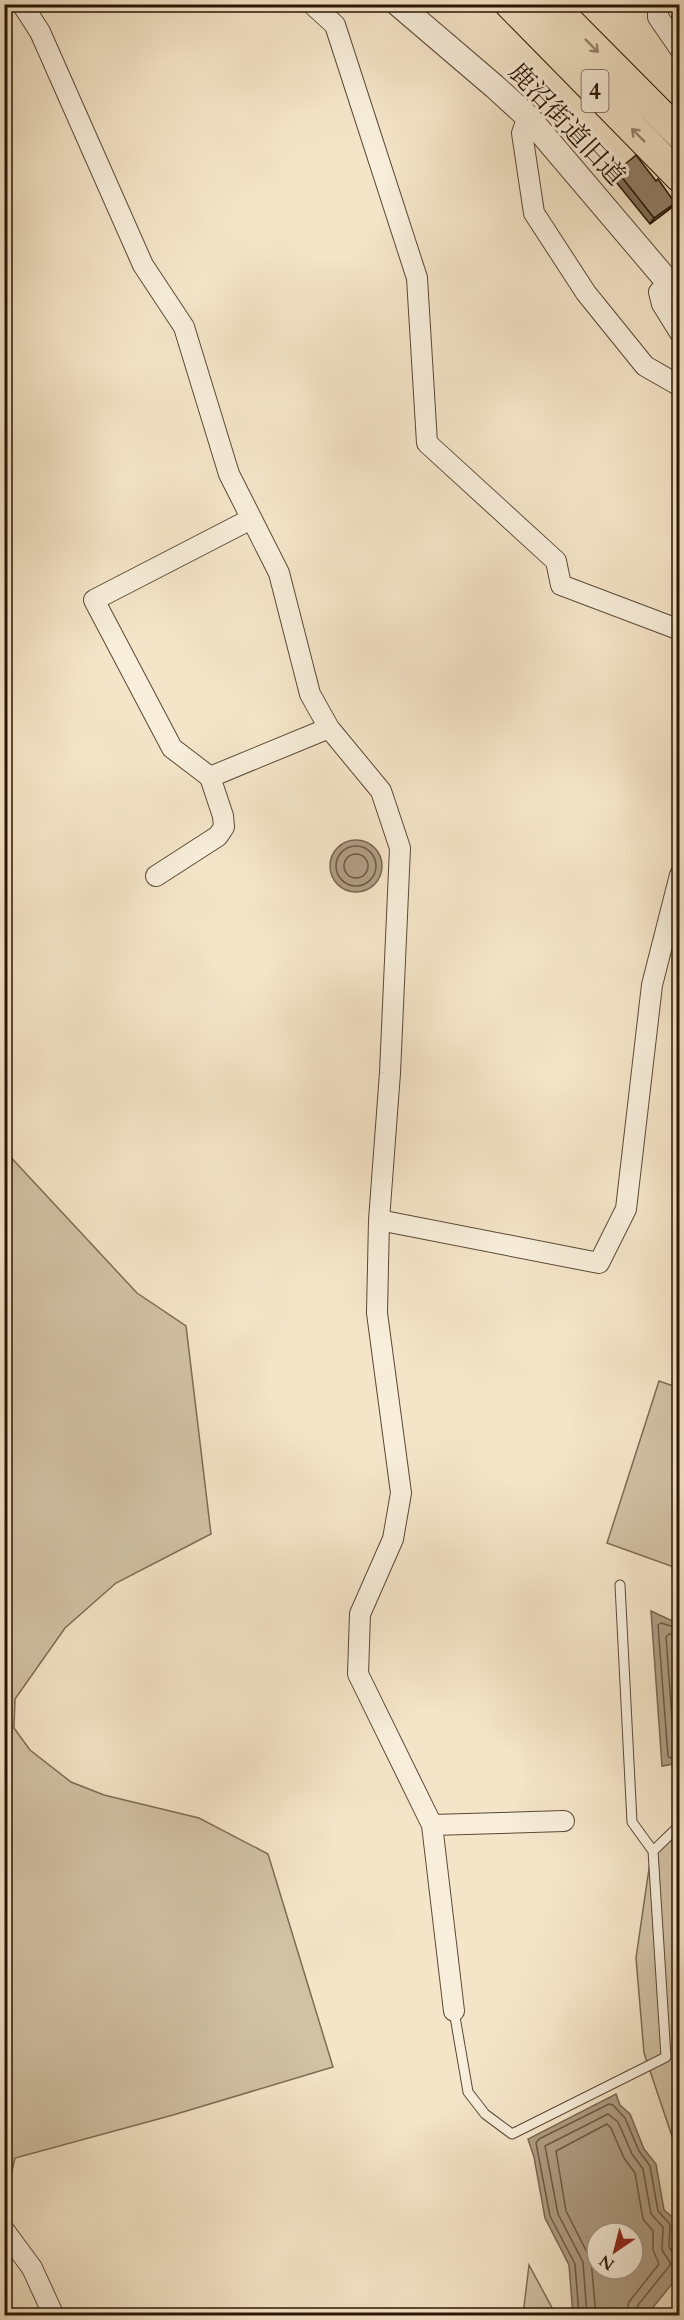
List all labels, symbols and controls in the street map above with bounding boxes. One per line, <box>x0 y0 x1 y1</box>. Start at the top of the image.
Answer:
one-way arrow <box>585 38 600 53</box>
street label: 鹿沼街道旧道 <box>501 55 633 193</box>
road number: 4 <box>582 70 608 112</box>
one-way arrow <box>631 128 646 143</box>
north arrow <box>585 2221 645 2281</box>
text: N <box>595 2249 619 2275</box>

